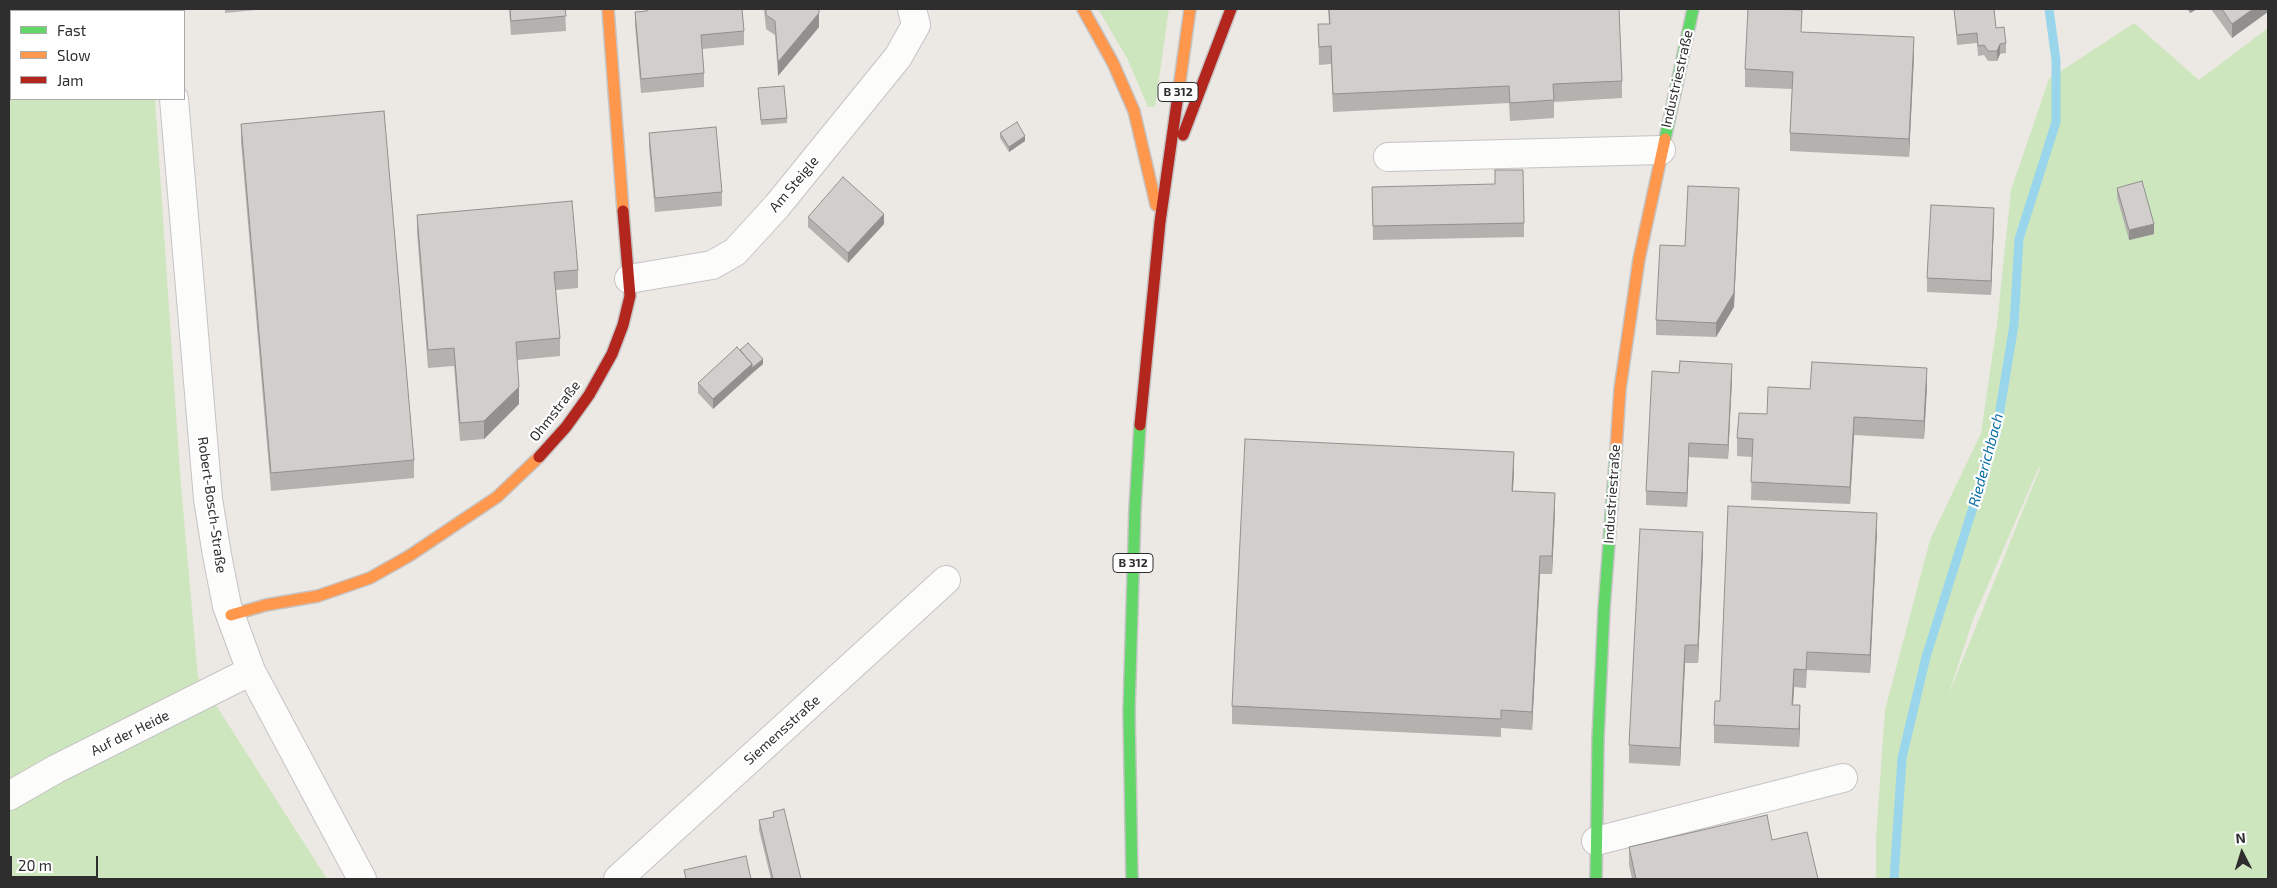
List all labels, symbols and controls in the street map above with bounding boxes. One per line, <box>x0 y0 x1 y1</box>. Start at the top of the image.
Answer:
legend <box>10 10 185 100</box>
text: Fast <box>57 21 86 39</box>
street label: Industriestraße <box>1658 29 1696 129</box>
text: Slow <box>57 46 91 64</box>
text: Jam <box>57 71 83 89</box>
road number: B 312 <box>1158 82 1198 101</box>
street label: Am Steigle <box>766 153 822 215</box>
street label: Ohmstraße <box>526 377 584 445</box>
water label: Riederichbach <box>1965 411 2007 509</box>
street label: Robert-Bosch-Straße <box>194 436 230 574</box>
street label: Industriestraße <box>1600 444 1624 544</box>
road number: B 312 <box>1113 554 1153 572</box>
street label: Siemensstraße <box>740 691 824 769</box>
street label: Auf der Heide <box>88 707 172 759</box>
north arrow <box>2217 828 2267 878</box>
text: N <box>2235 829 2246 846</box>
scale bar <box>12 846 100 878</box>
text: 20 m <box>18 856 52 874</box>

